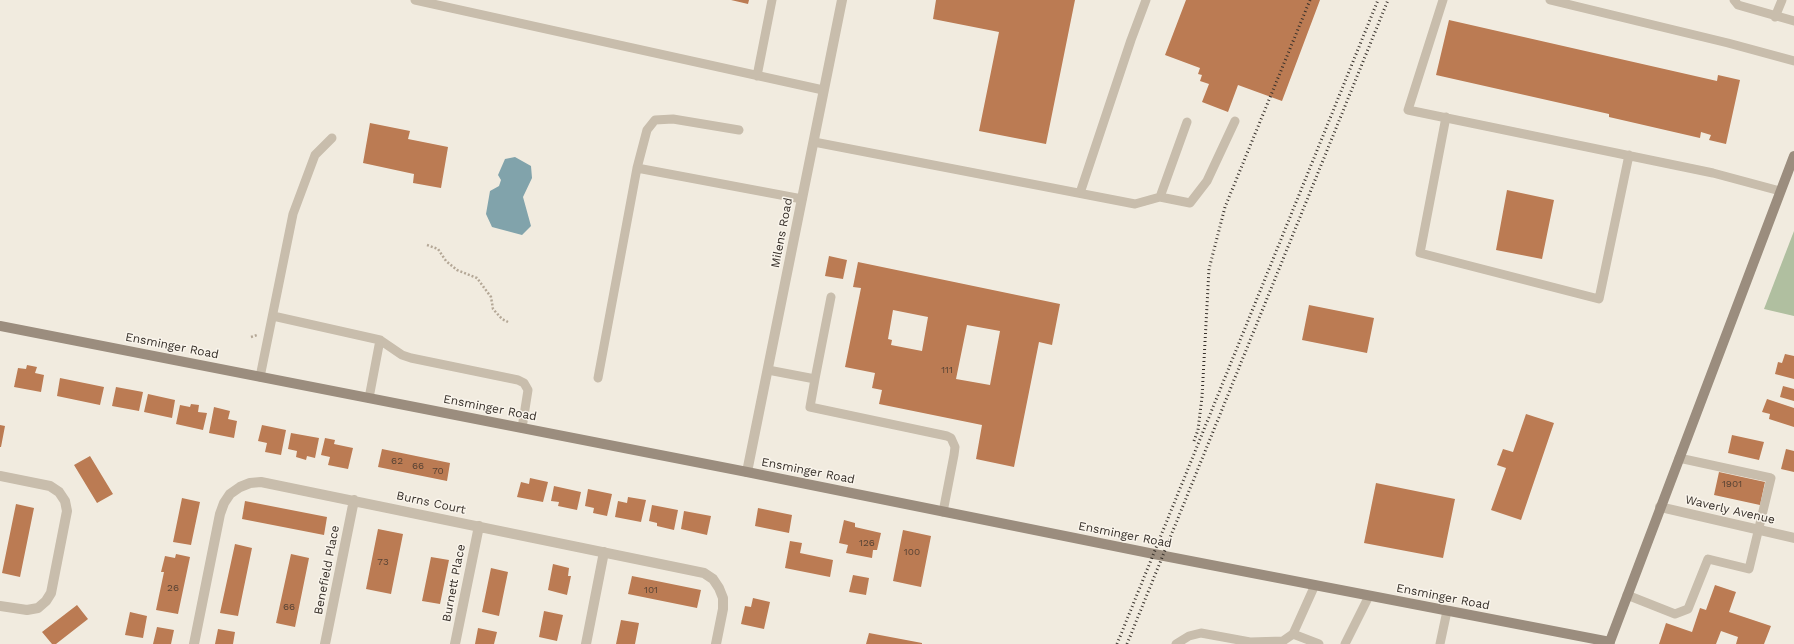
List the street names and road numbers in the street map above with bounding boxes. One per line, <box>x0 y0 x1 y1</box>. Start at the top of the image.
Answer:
street label: Milens Road <box>768 197 796 269</box>
street label: Ensminger Road <box>124 330 220 362</box>
street label: Ensminger Road <box>442 392 538 424</box>
street label: Ensminger Road <box>760 455 856 487</box>
street label: Burns Court <box>395 489 467 517</box>
street label: Waverly Avenue <box>1684 493 1776 527</box>
street label: Ensminger Road <box>1077 519 1173 551</box>
street label: Benefield Place <box>311 524 343 616</box>
street label: Burnett Place <box>439 543 469 623</box>
street label: Ensminger Road <box>1395 581 1491 613</box>

